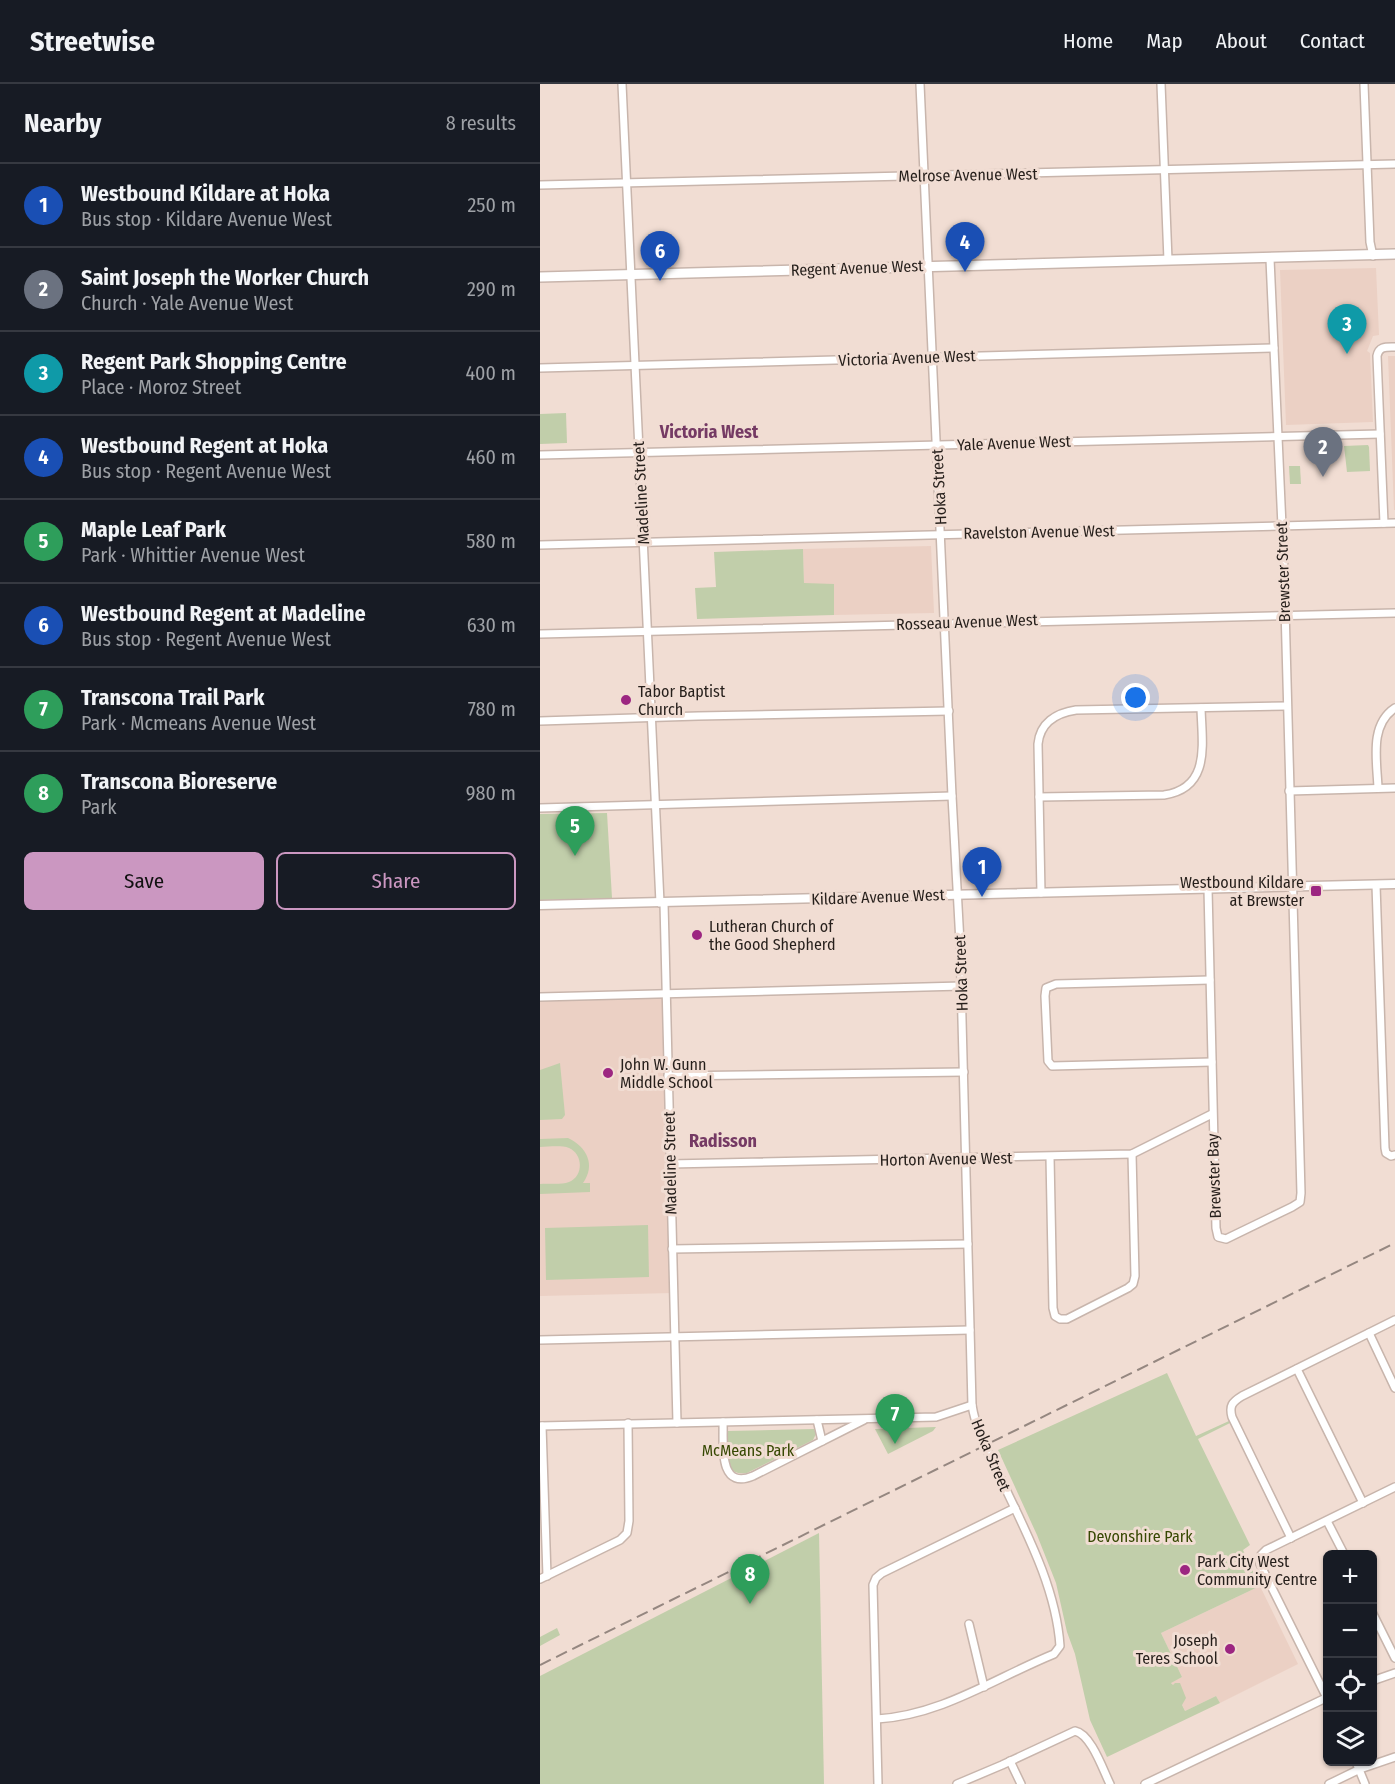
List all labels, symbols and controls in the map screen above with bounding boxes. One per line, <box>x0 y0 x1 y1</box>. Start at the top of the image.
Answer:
text: Streetwise <box>30 25 155 58</box>
text: Home <box>1063 28 1113 54</box>
text: Map <box>1146 28 1183 54</box>
text: About <box>1216 28 1267 54</box>
text: Contact <box>1300 28 1365 54</box>
text: Nearby <box>24 108 101 139</box>
text: 8 results <box>446 111 516 135</box>
street label: Melrose Avenue West <box>898 164 1039 186</box>
text: Westbound Kildare at Hoka <box>81 180 330 207</box>
text: 1 <box>39 193 48 217</box>
text: 250 m <box>468 193 516 217</box>
text: Bus stop · Kildare Avenue West <box>81 207 332 231</box>
pin: 4 <box>946 222 984 272</box>
pin: 6 <box>640 232 680 281</box>
street label: Regent Avenue West <box>790 256 924 280</box>
text: Saint Joseph the Worker Church <box>81 264 369 291</box>
text: 2 <box>39 277 48 301</box>
text: 290 m <box>467 277 516 301</box>
text: Church · Yale Avenue West <box>81 291 293 315</box>
pin: 3 <box>1328 304 1366 354</box>
street label: Victoria Avenue West <box>838 346 977 370</box>
text: Regent Park Shopping Centre <box>81 348 347 375</box>
text: 3 <box>39 361 48 385</box>
text: 400 m <box>465 361 516 385</box>
text: Place · Moroz Street <box>81 375 241 399</box>
district label: Victoria West <box>659 421 759 443</box>
pin: 2 <box>1304 428 1342 477</box>
street label: Yale Avenue West <box>957 431 1072 454</box>
text: Westbound Regent at Hoka <box>81 432 328 459</box>
street label: Madeline Street <box>629 440 653 545</box>
text: 4 <box>38 445 49 469</box>
text: 460 m <box>466 445 516 469</box>
street label: Hoka Street <box>927 448 950 526</box>
text: Bus stop · Regent Avenue West <box>81 459 331 483</box>
text: Maple Leaf Park <box>81 516 226 543</box>
street label: Ravelston Avenue West <box>963 521 1116 543</box>
street label: Brewster Street <box>1272 521 1294 623</box>
text: 5 <box>39 529 48 553</box>
text: 580 m <box>466 529 516 553</box>
text: Park · Whittier Avenue West <box>81 543 305 567</box>
text: Westbound Regent at Madeline <box>81 600 366 627</box>
street label: Rosseau Avenue West <box>896 610 1039 634</box>
text: 6 <box>38 613 49 637</box>
text: 630 m <box>467 613 516 637</box>
text: Bus stop · Regent Avenue West <box>81 627 331 651</box>
place label: Tabor Baptist Church <box>638 682 726 719</box>
your location <box>1121 683 1150 712</box>
text: Transcona Trail Park <box>81 684 264 711</box>
marker: Tabor Baptist Church <box>619 693 633 707</box>
text: 7 <box>39 697 48 721</box>
text: 780 m <box>468 697 516 721</box>
text: Park · Mcmeans Avenue West <box>81 711 316 735</box>
text: Transcona Bioreserve <box>81 768 277 795</box>
text: 8 <box>38 781 49 805</box>
text: 980 m <box>466 781 516 805</box>
text: Park <box>81 795 117 819</box>
pin: 5 <box>555 806 594 856</box>
pin: 1 <box>962 848 1002 897</box>
button: Save <box>24 852 264 910</box>
button: Share <box>276 852 516 910</box>
place label: Westbound Kildare at Brewster <box>1180 873 1304 910</box>
marker: Westbound Kildare at Brewster <box>1309 884 1323 898</box>
street label: Kildare Avenue West <box>811 885 946 909</box>
place label: Lutheran Church of the Good Shepherd <box>709 917 836 954</box>
marker: Lutheran Church of the Good Shepherd <box>690 928 704 942</box>
street label: Hoka Street <box>950 934 972 1011</box>
place label: John W. Gunn Middle School <box>620 1055 713 1092</box>
marker: John W. Gunn Middle School <box>601 1066 615 1080</box>
street label: Madeline Street <box>660 1110 680 1215</box>
district label: Radisson <box>689 1130 757 1152</box>
street label: Brewster Bay <box>1203 1132 1225 1219</box>
street label: Horton Avenue West <box>879 1148 1013 1170</box>
pin: 7 <box>876 1394 914 1444</box>
street label: Hoka Street <box>967 1416 1015 1495</box>
park label: McMeans Park <box>702 1441 795 1460</box>
park label: Devonshire Park <box>1087 1527 1193 1546</box>
map controls <box>1323 1550 1377 1766</box>
button: + <box>1323 1550 1377 1604</box>
place label: Park City West Community Centre <box>1197 1552 1317 1589</box>
pin: 8 <box>730 1554 770 1604</box>
marker: Park City West Community Centre <box>1178 1563 1192 1577</box>
button: − <box>1323 1604 1377 1658</box>
place label: Joseph Teres School <box>1136 1631 1218 1668</box>
marker: Joseph Teres School <box>1223 1642 1237 1656</box>
button: locate <box>1323 1658 1377 1712</box>
button: layers <box>1323 1712 1377 1766</box>

